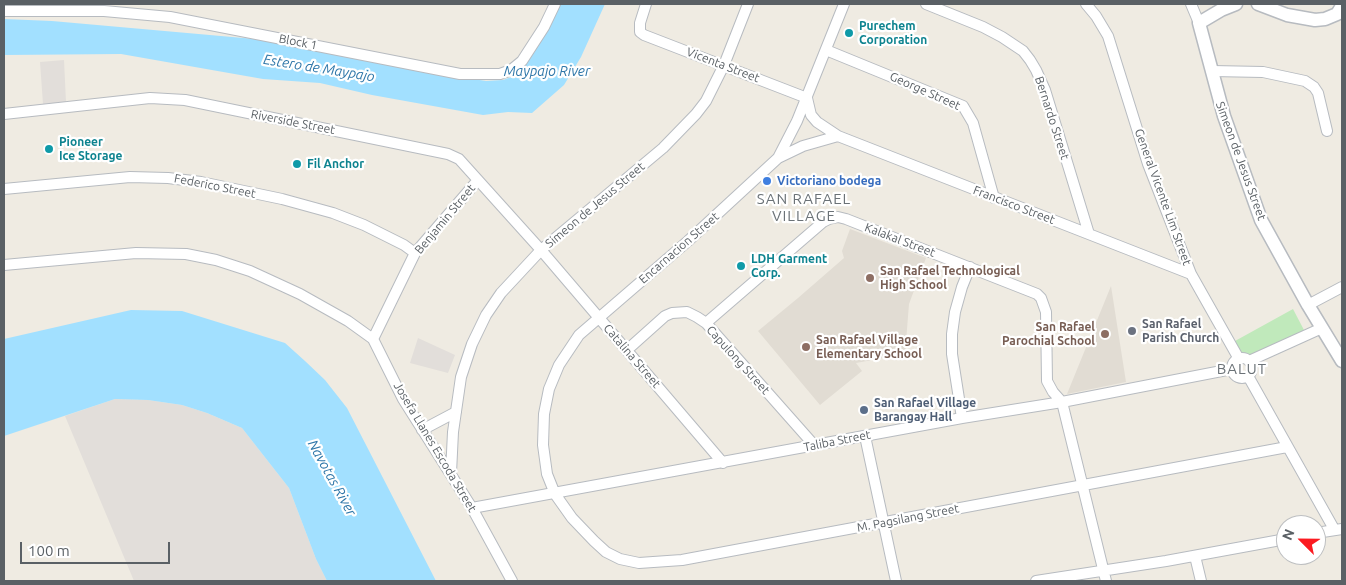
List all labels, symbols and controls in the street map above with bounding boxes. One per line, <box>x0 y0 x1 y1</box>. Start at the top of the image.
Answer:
place label: Purechem Corporation <box>859 19 927 47</box>
marker: Purechem Corporation <box>843 27 855 39</box>
street label: Block 1 <box>278 31 318 53</box>
street label: Vicenta Street <box>684 44 762 86</box>
water label: Estero de Maypajo <box>262 51 376 85</box>
water label: Maypajo River <box>504 63 590 79</box>
street label: George Street <box>887 69 963 113</box>
street label: Bernardo Street <box>1032 75 1072 161</box>
street label: Simeon de Jesus Street <box>1213 100 1269 222</box>
street label: Riverside Street <box>250 107 336 137</box>
street label: General Vicente Lim Street <box>1132 127 1194 267</box>
place label: Pioneer Ice Storage <box>59 135 122 163</box>
marker: Pioneer Ice Storage <box>43 143 55 155</box>
place label: Fil Anchor <box>307 157 364 171</box>
marker: Fil Anchor <box>291 158 303 170</box>
street label: Simeon de Jesus Street <box>542 159 648 251</box>
street label: Federico Street <box>173 171 257 201</box>
place label: Victoriano bodega <box>777 174 881 188</box>
marker: Victoriano bodega <box>761 175 773 187</box>
street label: Benjamin Street <box>412 181 478 257</box>
street label: Francisco Street <box>971 183 1057 227</box>
district label: SAN RAFAEL VILLAGE <box>756 190 852 225</box>
street label: Encarnacion Street <box>636 209 722 287</box>
street label: Kalakal Street <box>863 220 937 260</box>
place label: LDH Garment Corp. <box>751 252 827 280</box>
marker: LDH Garment Corp. <box>735 260 747 272</box>
place label: San Rafael Technological High School <box>880 264 1020 292</box>
marker: San Rafael Technological High School <box>864 272 876 284</box>
place label: San Rafael Parish Church <box>1142 317 1219 345</box>
place label: San Rafael Parochial School <box>1002 320 1095 348</box>
street label: Catalina Street <box>600 321 664 391</box>
street label: Capulong Street <box>703 323 773 397</box>
marker: San Rafael Parish Church <box>1126 325 1138 337</box>
marker: San Rafael Parochial School <box>1099 328 1111 340</box>
place label: San Rafael Village Elementary School <box>816 333 922 361</box>
marker: San Rafael Village Elementary School <box>800 341 812 353</box>
district label: BALUT <box>1216 360 1268 378</box>
street label: Josefa Llanes Escoda Street <box>390 379 480 515</box>
place label: San Rafael Village Barangay Hall <box>874 396 976 424</box>
marker: San Rafael Village Barangay Hall <box>858 404 870 416</box>
street label: Taliba Street <box>802 427 872 455</box>
water label: Navotas River <box>304 437 360 519</box>
street label: M. Pagsilang Street <box>856 501 960 535</box>
north arrow <box>1276 515 1326 565</box>
text: N <box>1279 527 1298 542</box>
scale bar <box>22 532 172 564</box>
text: 100 m <box>28 542 70 559</box>

